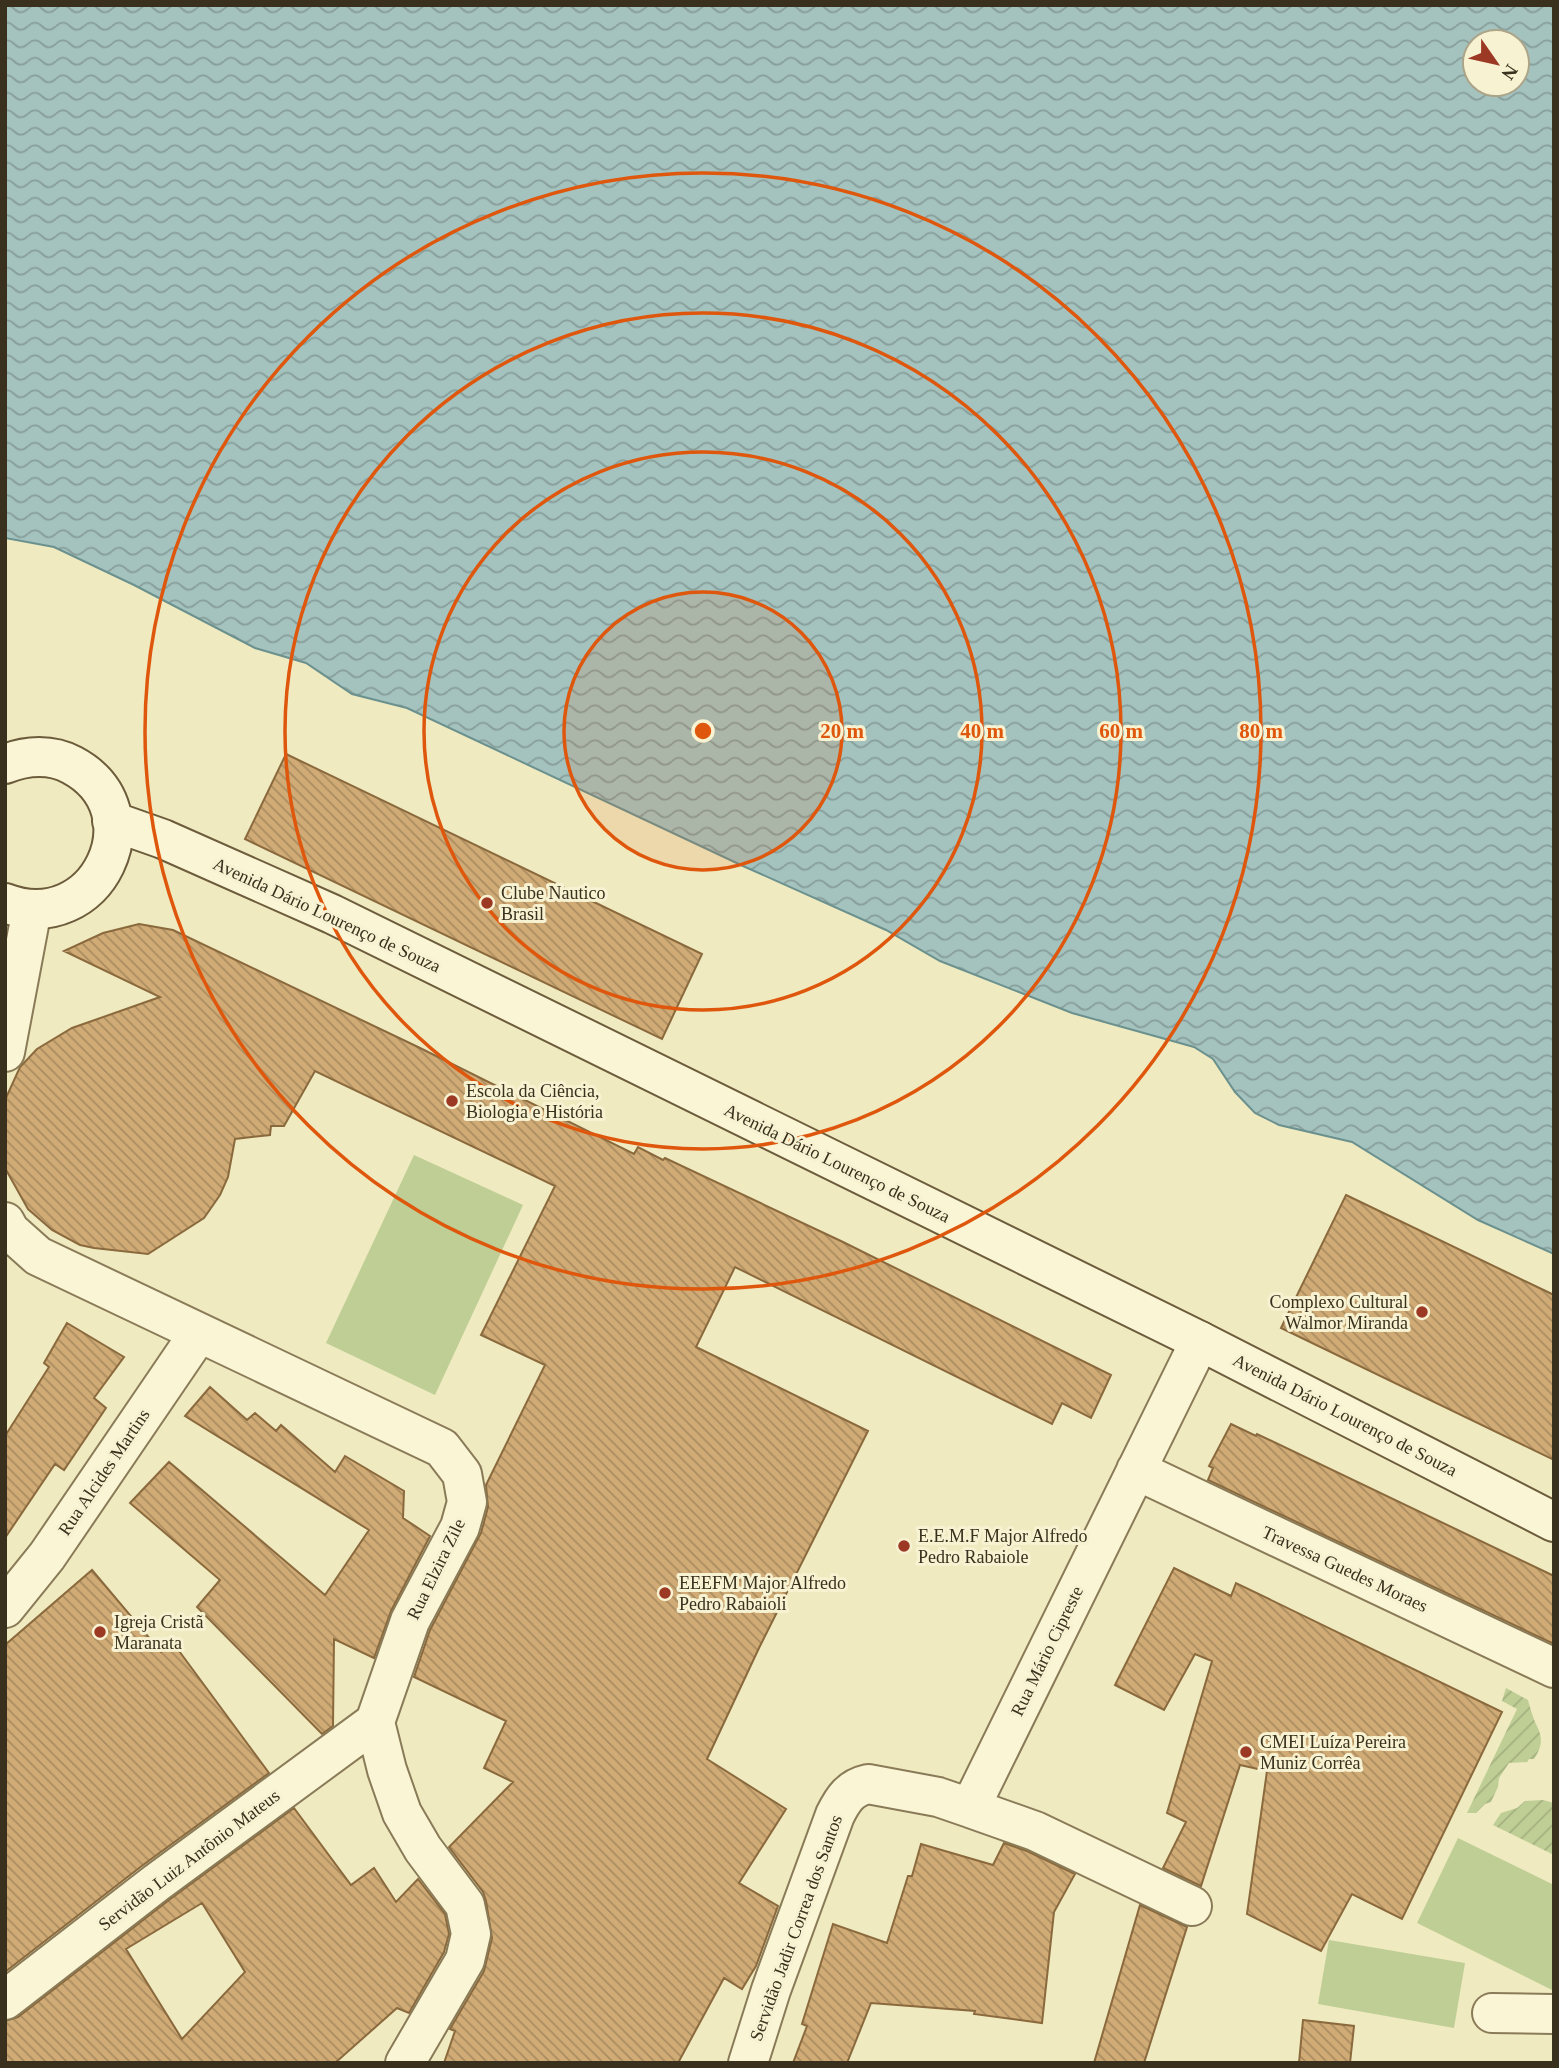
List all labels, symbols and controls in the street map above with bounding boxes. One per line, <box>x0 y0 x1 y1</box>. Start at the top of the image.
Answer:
north arrow <box>1461 28 1531 98</box>
text: N <box>1497 61 1522 84</box>
centre of rings <box>691 719 715 743</box>
text: 20 m <box>820 719 864 743</box>
text: 40 m <box>960 719 1004 743</box>
text: 60 m <box>1099 719 1143 743</box>
text: 80 m <box>1239 719 1283 743</box>
street label: Avenida Dário Lourenço de Souza <box>210 853 444 977</box>
place label: Clube Nautico Brasil <box>501 883 605 924</box>
marker: Clube Nautico Brasil <box>479 895 495 911</box>
place label: Escola da Ciência, Biologia e História <box>466 1081 603 1122</box>
marker: Escola da Ciência, Biologia e História <box>444 1093 460 1109</box>
street label: Avenida Dário Lourenço de Souza <box>721 1100 953 1226</box>
place label: Complexo Cultural Walmor Miranda <box>1270 1292 1408 1333</box>
marker: Complexo Cultural Walmor Miranda <box>1414 1304 1430 1320</box>
street label: Avenida Dário Lourenço de Souza <box>1230 1350 1460 1480</box>
street label: Rua Alcides Martins <box>54 1405 154 1539</box>
street label: Rua Elzira Zile <box>403 1515 469 1623</box>
street label: Travessa Guedes Moraes <box>1259 1522 1431 1616</box>
place label: E.E.M.F Major Alfredo Pedro Rabaiole <box>918 1526 1087 1567</box>
marker: E.E.M.F Major Alfredo Pedro Rabaiole <box>896 1538 912 1554</box>
place label: EEEFM Major Alfredo Pedro Rabaioli <box>679 1573 846 1614</box>
street label: Rua Mário Cipreste <box>1007 1583 1087 1719</box>
marker: EEEFM Major Alfredo Pedro Rabaioli <box>657 1585 673 1601</box>
place label: Igreja Cristã Maranata <box>114 1612 203 1653</box>
marker: Igreja Cristã Maranata <box>92 1624 108 1640</box>
place label: CMEI Luíza Pereira Muniz Corrêa <box>1260 1732 1406 1773</box>
marker: CMEI Luíza Pereira Muniz Corrêa <box>1238 1744 1254 1760</box>
street label: Servidão Luiz Antônio Mateus <box>95 1785 283 1935</box>
street label: Servidão Jadir Correa dos Santos <box>746 1812 846 2044</box>

